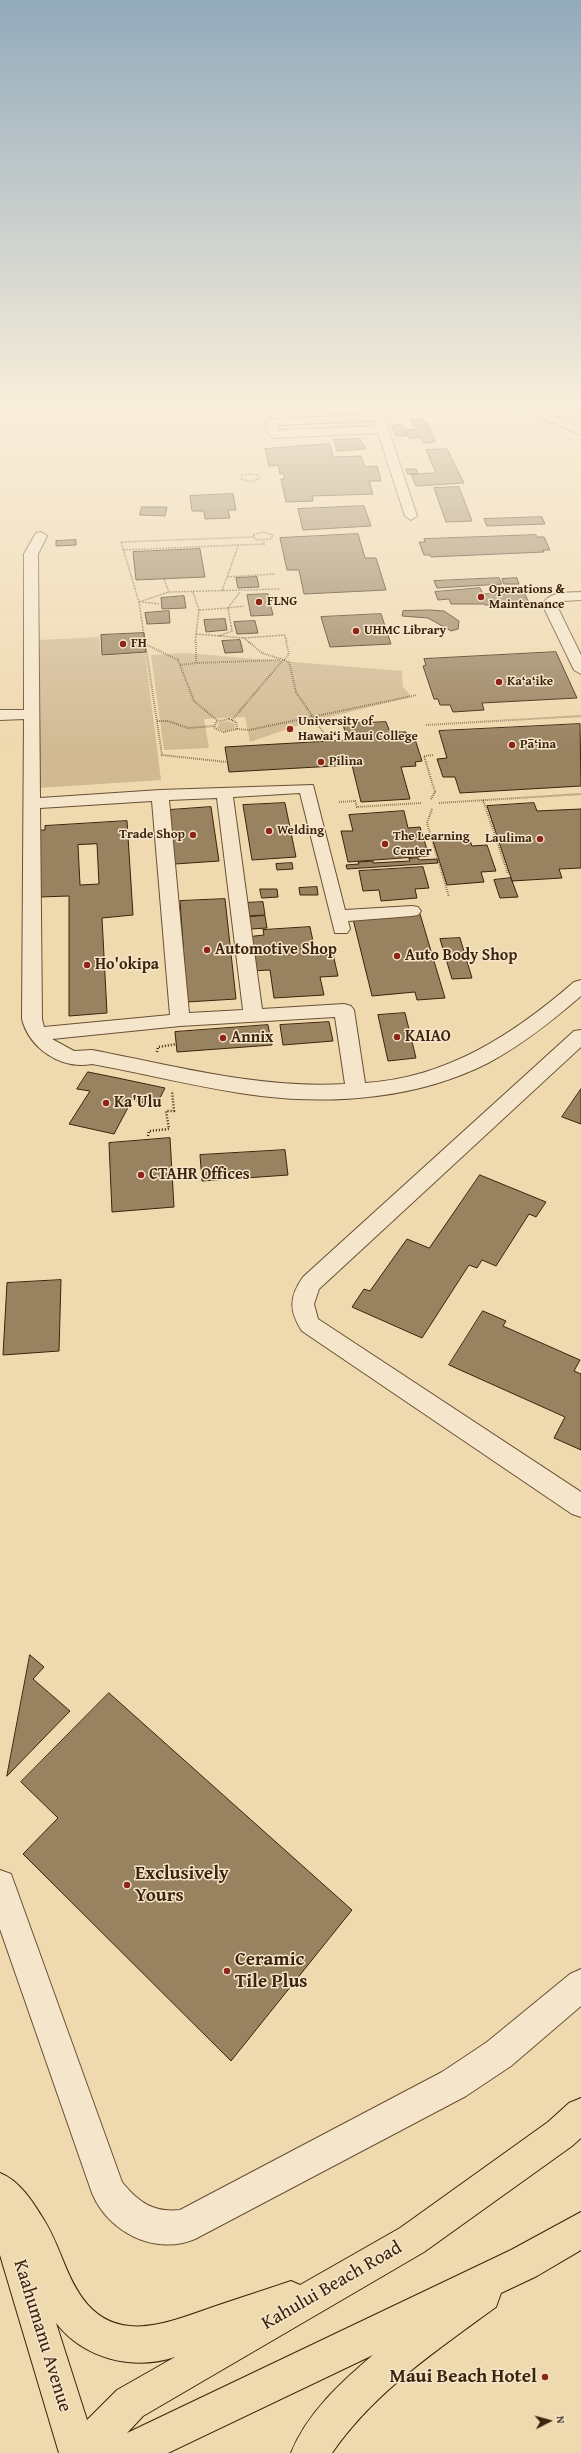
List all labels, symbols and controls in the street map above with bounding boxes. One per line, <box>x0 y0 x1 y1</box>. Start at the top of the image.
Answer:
place label: Operations & Maintenance <box>489 582 565 613</box>
marker: Operations & Maintenance <box>476 592 486 602</box>
place label: FLNG <box>267 594 297 610</box>
marker: FLNG <box>254 597 264 607</box>
place label: UHMC Library <box>364 623 446 639</box>
marker: UHMC Library <box>351 626 361 636</box>
place label: FH <box>131 636 147 652</box>
marker: FH <box>118 639 128 649</box>
place label: Ka‘a‘ike <box>507 674 553 690</box>
marker: Ka‘a‘ike <box>494 677 504 687</box>
place label: University of Hawai‘i Maui College <box>298 714 418 745</box>
marker: University of Hawai‘i Maui College <box>285 724 295 734</box>
place label: Pā‘ina <box>520 737 556 753</box>
marker: Pā‘ina <box>507 740 517 750</box>
place label: Pilina <box>329 754 363 770</box>
marker: Pilina <box>316 757 326 767</box>
place label: Welding <box>277 823 324 839</box>
marker: Welding <box>264 826 274 836</box>
place label: Trade Shop <box>119 827 185 843</box>
place label: The Learning Center <box>393 829 470 860</box>
marker: Trade Shop <box>188 830 198 840</box>
place label: Laulima <box>485 831 532 847</box>
marker: Laulima <box>535 834 545 844</box>
marker: The Learning Center <box>380 839 390 849</box>
place label: Automotive Shop <box>215 940 337 960</box>
marker: Automotive Shop <box>202 945 212 955</box>
place label: Auto Body Shop <box>405 946 517 966</box>
marker: Auto Body Shop <box>392 951 402 961</box>
place label: Ho'okipa <box>95 955 159 975</box>
marker: Ho'okipa <box>82 960 92 970</box>
place label: KAIAO <box>405 1027 451 1047</box>
place label: Annix <box>231 1028 274 1048</box>
marker: KAIAO <box>392 1032 402 1042</box>
marker: Annix <box>218 1033 228 1043</box>
place label: Ka'Ulu <box>114 1093 162 1113</box>
marker: Ka'Ulu <box>101 1098 111 1108</box>
place label: CTAHR Offices <box>149 1165 250 1185</box>
marker: CTAHR Offices <box>136 1170 146 1180</box>
place label: Exclusively Yours <box>135 1863 229 1907</box>
marker: Exclusively Yours <box>122 1880 132 1890</box>
place label: Ceramic Tile Plus <box>235 1949 308 1993</box>
marker: Ceramic Tile Plus <box>222 1966 232 1976</box>
street label: Kahului Beach Road <box>258 2237 406 2335</box>
street label: Kaahumanu Avenue <box>8 2257 76 2415</box>
place label: Maui Beach Hotel <box>390 2366 537 2388</box>
marker: Maui Beach Hotel <box>540 2372 550 2382</box>
north arrow <box>529 2401 569 2441</box>
text: N <box>553 2415 569 2424</box>

